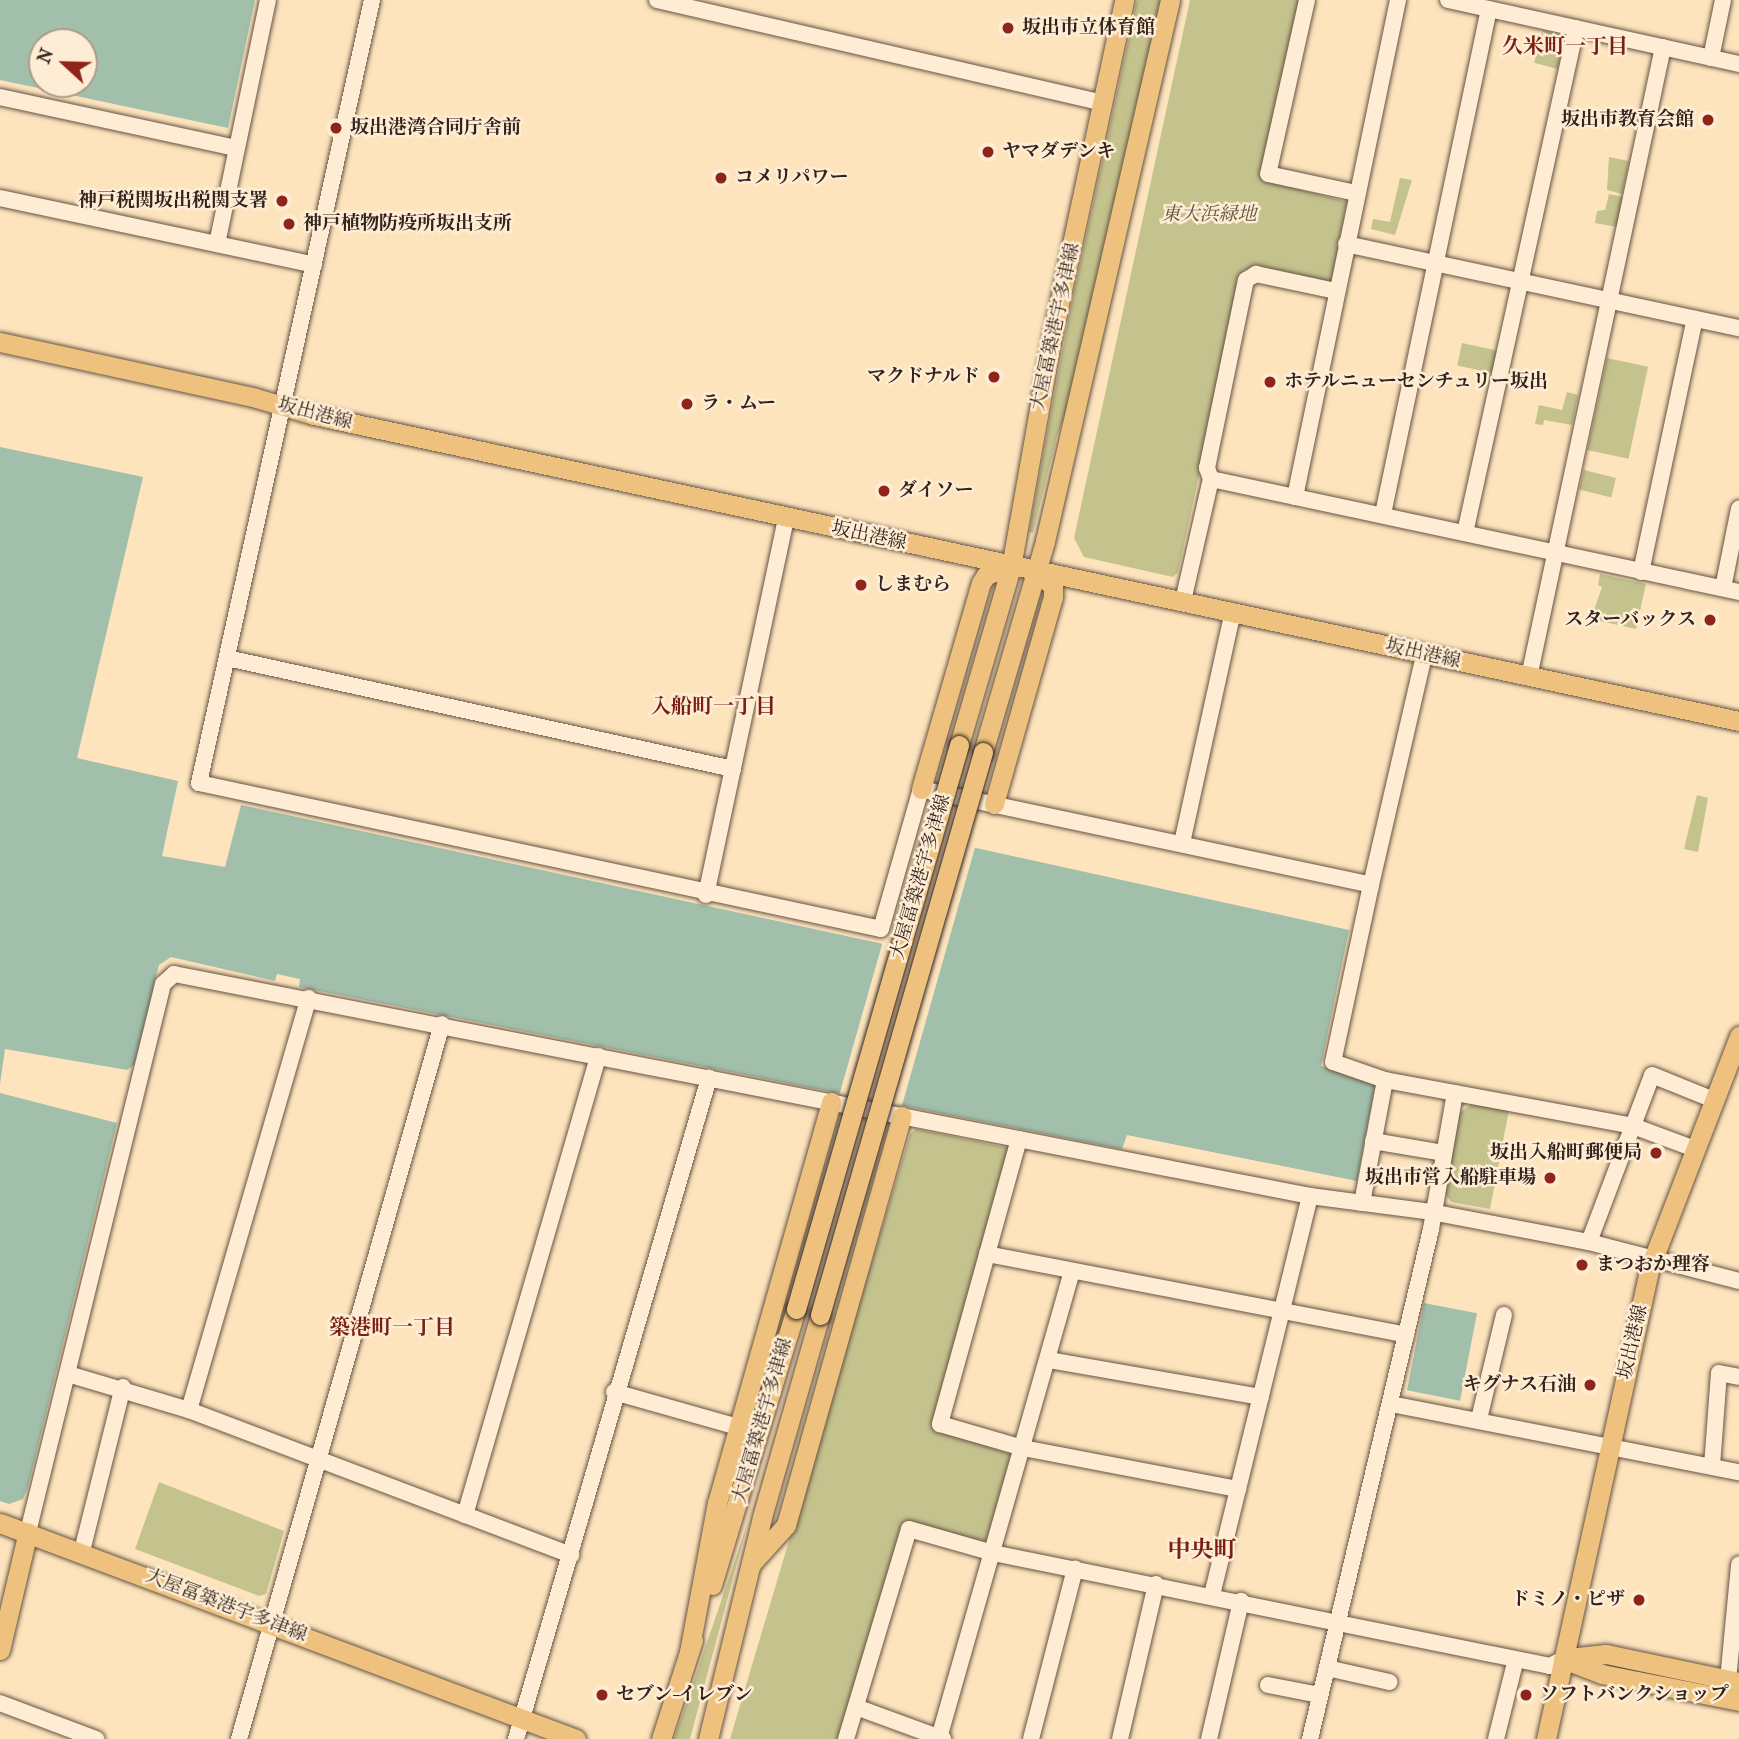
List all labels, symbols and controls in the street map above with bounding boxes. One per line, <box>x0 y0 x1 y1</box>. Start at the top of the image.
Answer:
place label: 坂出市立体育館 <box>1022 17 1155 39</box>
marker: 坂出市立体育館 <box>1000 20 1016 36</box>
north arrow <box>28 28 98 98</box>
district label: 久米町一丁目 <box>1502 33 1628 59</box>
text: N <box>32 45 58 67</box>
place label: 坂出市教育会館 <box>1561 109 1694 131</box>
marker: 坂出市教育会館 <box>1700 112 1716 128</box>
place label: 坂出港湾合同庁舎前 <box>350 117 521 139</box>
marker: 坂出港湾合同庁舎前 <box>328 120 344 136</box>
place label: ヤマダデンキ <box>1002 141 1116 163</box>
marker: ヤマダデンキ <box>980 144 996 160</box>
place label: コメリパワー <box>735 167 849 189</box>
marker: コメリパワー <box>713 170 729 186</box>
place label: 神戸税関坂出税関支署 <box>78 190 268 212</box>
marker: 神戸税関坂出税関支署 <box>274 193 290 209</box>
park label: 東大浜緑地 <box>1162 204 1256 226</box>
place label: 神戸植物防疫所坂出支所 <box>303 213 512 235</box>
marker: 神戸植物防疫所坂出支所 <box>281 216 297 232</box>
street label: 大屋冨築港宇多津線 <box>1027 241 1085 413</box>
place label: マクドナルド <box>866 366 980 388</box>
marker: マクドナルド <box>986 369 1002 385</box>
place label: ホテルニューセンチュリー坂出 <box>1284 371 1550 393</box>
marker: ホテルニューセンチュリー坂出 <box>1262 374 1278 390</box>
street label: 坂出港線 <box>275 393 355 435</box>
place label: ラ・ムー <box>701 393 776 415</box>
marker: ラ・ムー <box>679 396 695 412</box>
place label: ダイソー <box>898 480 974 502</box>
marker: ダイソー <box>876 483 892 499</box>
street label: 坂出港線 <box>829 517 909 555</box>
place label: しまむら <box>875 574 951 596</box>
marker: しまむら <box>853 577 869 593</box>
place label: スターバックス <box>1563 609 1696 631</box>
marker: スターバックス <box>1702 612 1718 628</box>
street label: 坂出港線 <box>1383 634 1463 674</box>
district label: 入船町一丁目 <box>650 693 776 719</box>
street label: 大屋冨築港宇多津線 <box>886 792 956 962</box>
place label: 坂出入船町郵便局 <box>1490 1142 1642 1164</box>
marker: 坂出入船町郵便局 <box>1648 1145 1664 1161</box>
place label: 坂出市営入船駐車場 <box>1365 1167 1536 1189</box>
marker: 坂出市営入船駐車場 <box>1542 1170 1558 1186</box>
place label: まつおか理容 <box>1596 1254 1710 1276</box>
marker: まつおか理容 <box>1574 1257 1590 1273</box>
street label: 坂出港線 <box>1613 1302 1653 1382</box>
district label: 築港町一丁目 <box>329 1314 455 1340</box>
street label: 大屋冨築港宇多津線 <box>728 1336 798 1506</box>
place label: キグナス石油 <box>1462 1374 1576 1396</box>
marker: キグナス石油 <box>1582 1377 1598 1393</box>
district label: 中央町 <box>1168 1536 1236 1564</box>
street label: 大屋冨築港宇多津線 <box>142 1565 310 1647</box>
place label: ドミノ・ピザ <box>1511 1589 1625 1611</box>
marker: ドミノ・ピザ <box>1631 1592 1647 1608</box>
place label: セブン-イレブン <box>616 1684 754 1706</box>
place label: ソフトバンクショップ <box>1540 1684 1730 1706</box>
marker: セブン-イレブン <box>594 1687 610 1703</box>
marker: ソフトバンクショップ <box>1518 1687 1534 1703</box>

